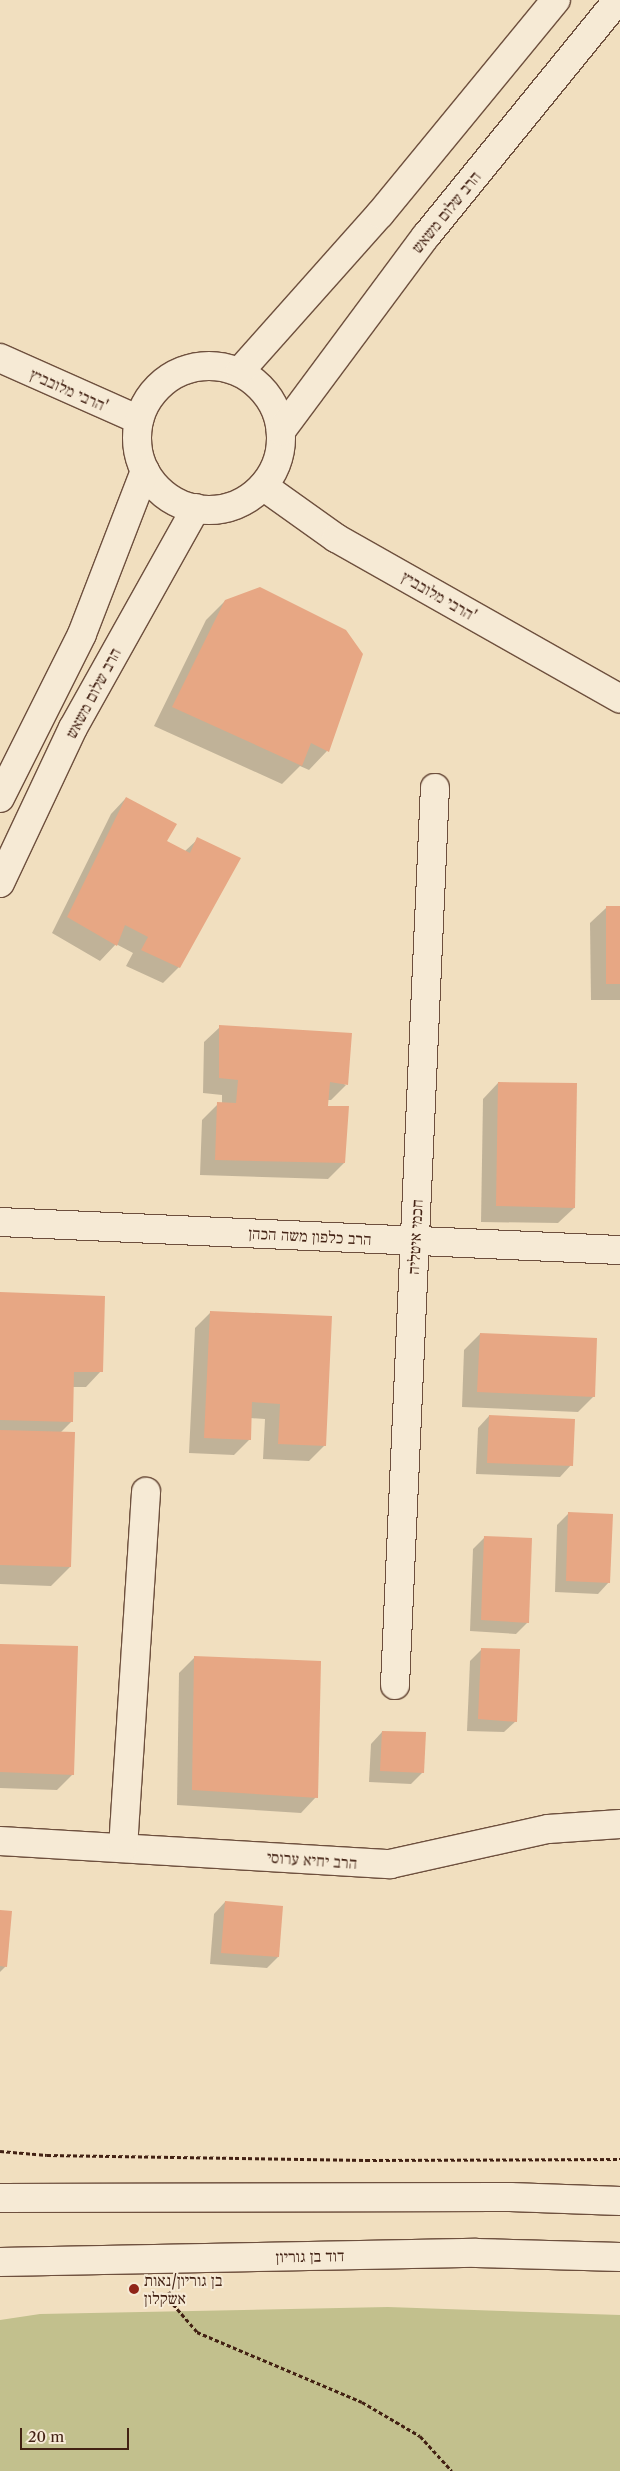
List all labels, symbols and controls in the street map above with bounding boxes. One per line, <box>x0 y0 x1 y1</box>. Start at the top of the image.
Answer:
street label: הרב שלום משאש <box>407 167 485 257</box>
street label: הרבי מלובביץ' <box>27 364 111 416</box>
street label: הרבי מלובביץ' <box>398 567 480 625</box>
street label: הרב שלום משאש <box>61 645 125 741</box>
street label: חכמי איטליה <box>403 1199 427 1275</box>
street label: הרב כלפון משה הכהן <box>248 1223 372 1249</box>
street label: הרב יחיא ערוסי <box>266 1847 358 1873</box>
street label: דוד בן גוריון <box>276 2246 344 2266</box>
place label: בן גוריון/נאות אשקלון <box>144 2270 222 2308</box>
marker: בן גוריון/נאות אשקלון <box>128 2283 140 2295</box>
scale bar <box>22 2418 131 2450</box>
text: 20 m <box>28 2427 64 2446</box>

